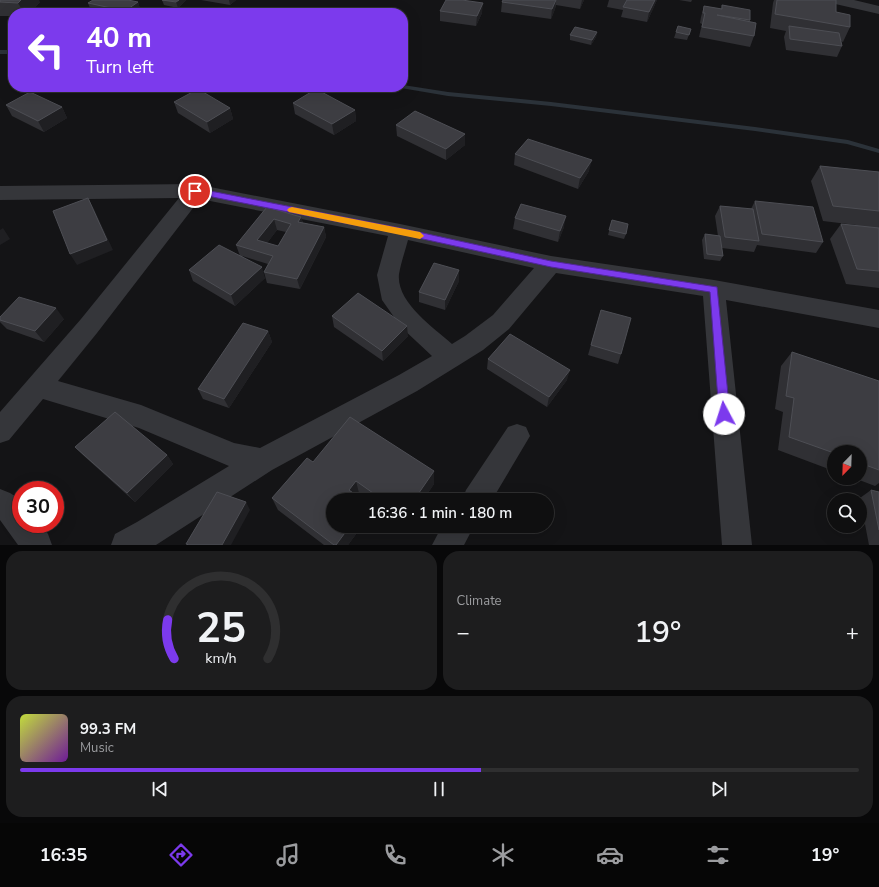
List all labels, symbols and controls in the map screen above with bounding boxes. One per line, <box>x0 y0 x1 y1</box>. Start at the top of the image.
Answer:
text: 40 m <box>86 19 152 57</box>
icon: left <box>20 24 72 76</box>
text: Turn left <box>86 55 154 79</box>
pin <box>178 174 212 208</box>
icon: arrive <box>184 180 206 202</box>
position arrow <box>703 393 745 435</box>
north arrow <box>827 445 867 485</box>
map controls <box>827 445 867 533</box>
speed limit sign: 30 <box>12 481 64 533</box>
button: search <box>827 493 867 533</box>
text: 16:36 · 1 min · 180 m <box>368 503 512 523</box>
text: Climate <box>457 592 502 610</box>
text: 25 <box>196 599 246 656</box>
text: 19° <box>634 612 681 653</box>
text: − <box>457 618 470 648</box>
text: + <box>846 618 859 648</box>
text: km/h <box>206 648 237 667</box>
text: 99.3 FM <box>80 719 136 739</box>
text: Music <box>80 739 114 757</box>
icon: previous <box>149 778 171 800</box>
icon: pause <box>428 778 450 800</box>
icon: next <box>708 778 730 800</box>
icon: directions <box>167 841 195 869</box>
icon: music <box>274 841 302 869</box>
icon: phone <box>381 841 409 869</box>
icon: climate <box>489 841 517 869</box>
icon: car <box>596 841 624 869</box>
icon: filters <box>704 841 732 869</box>
text: 16:35 <box>40 843 87 867</box>
text: 19° <box>811 843 839 867</box>

